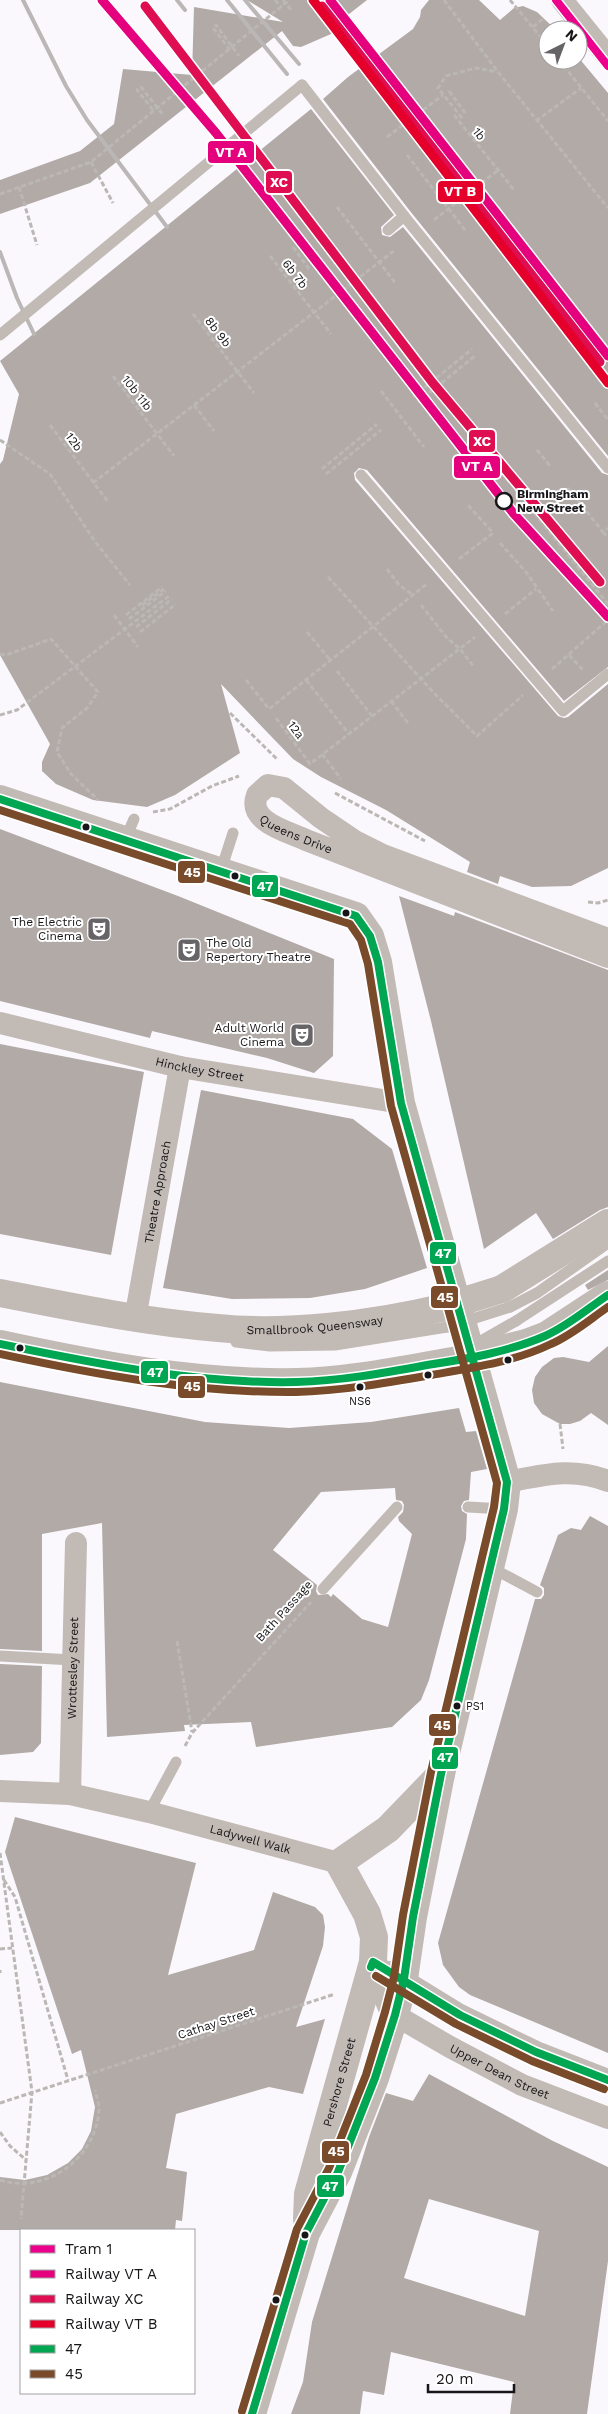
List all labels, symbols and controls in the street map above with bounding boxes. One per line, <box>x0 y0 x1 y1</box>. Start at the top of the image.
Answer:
north arrow <box>538 20 588 70</box>
text: N <box>562 26 581 45</box>
street label: 1b <box>470 125 488 143</box>
line badge: VT A <box>207 140 255 164</box>
text: VT A <box>215 144 247 160</box>
line badge: XC <box>265 170 293 194</box>
text: XC <box>270 174 289 190</box>
line badge: VT B <box>437 180 484 203</box>
text: VT B <box>444 183 476 199</box>
street label: 6b 7b <box>279 257 311 291</box>
street label: 8b 9b <box>202 314 234 350</box>
street label: 10b 11b <box>119 373 155 413</box>
line badge: XC <box>468 429 496 453</box>
street label: 12b <box>63 430 85 454</box>
text: XC <box>473 433 492 449</box>
line badge: VT A <box>453 455 501 479</box>
text: VT A <box>461 458 493 474</box>
place label: Birmingham New Street <box>517 487 589 515</box>
marker: Birmingham New Street <box>495 492 513 510</box>
street label: 12a <box>285 718 307 742</box>
street label: Queens Drive <box>257 812 334 856</box>
unlabelled marker <box>81 822 91 832</box>
line badge: 45 <box>177 860 206 884</box>
text: 45 <box>183 864 201 880</box>
unlabelled marker <box>230 871 240 881</box>
line badge: 47 <box>251 874 279 898</box>
text: 47 <box>257 878 274 894</box>
unlabelled marker <box>341 908 351 918</box>
place label: The Electric Cinema <box>12 915 82 943</box>
theatre icon: The Electric Cinema <box>86 916 112 942</box>
place label: The Old Repertory Theatre <box>206 936 311 964</box>
theatre icon: The Old Repertory Theatre <box>176 937 202 963</box>
place label: Adult World Cinema <box>215 1021 284 1049</box>
theatre icon: Adult World Cinema <box>289 1022 315 1048</box>
street label: Hinckley Street <box>154 1054 245 1084</box>
street label: Theatre Approach <box>142 1140 174 1244</box>
line badge: 47 <box>429 1241 457 1265</box>
text: 47 <box>435 1245 452 1261</box>
line badge: 45 <box>430 1285 459 1309</box>
text: 45 <box>436 1289 454 1305</box>
street label: Smallbrook Queensway <box>246 1313 385 1337</box>
unlabelled marker <box>15 1343 25 1353</box>
unlabelled marker <box>503 1355 513 1365</box>
line badge: 47 <box>140 1360 169 1384</box>
text: 47 <box>147 1364 164 1380</box>
unlabelled marker <box>423 1370 433 1380</box>
line badge: 45 <box>177 1375 206 1399</box>
text: 45 <box>183 1378 201 1394</box>
marker: NS6 <box>355 1382 365 1392</box>
place label: NS6 <box>349 1395 371 1408</box>
street label: Bath Passage <box>253 1577 315 1645</box>
street label: Wrottesley Street <box>65 1617 81 1719</box>
place label: PS1 <box>466 1700 484 1713</box>
marker: PS1 <box>452 1701 462 1711</box>
line badge: 45 <box>428 1713 457 1737</box>
text: 45 <box>433 1717 451 1733</box>
line badge: 47 <box>431 1746 459 1770</box>
text: 47 <box>437 1749 454 1765</box>
street label: Ladywell Walk <box>208 1822 293 1857</box>
street label: Cathay Street <box>176 2004 256 2042</box>
street label: Pershore Street <box>320 2036 358 2128</box>
street label: Upper Dean Street <box>447 2041 551 2102</box>
line badge: 45 <box>321 2140 350 2164</box>
text: 45 <box>327 2143 345 2159</box>
line badge: 47 <box>316 2174 345 2198</box>
text: 47 <box>322 2178 339 2194</box>
legend <box>20 2229 195 2394</box>
unlabelled marker <box>300 2230 310 2240</box>
text: Tram 1 <box>65 2240 112 2258</box>
text: Railway VT A <box>65 2265 157 2283</box>
text: Railway XC <box>65 2290 143 2308</box>
unlabelled marker <box>271 2295 281 2305</box>
text: Railway VT B <box>65 2315 157 2333</box>
text: 47 <box>65 2340 82 2358</box>
scale bar <box>428 2362 514 2394</box>
text: 45 <box>65 2365 83 2383</box>
text: 20 m <box>436 2370 474 2388</box>

